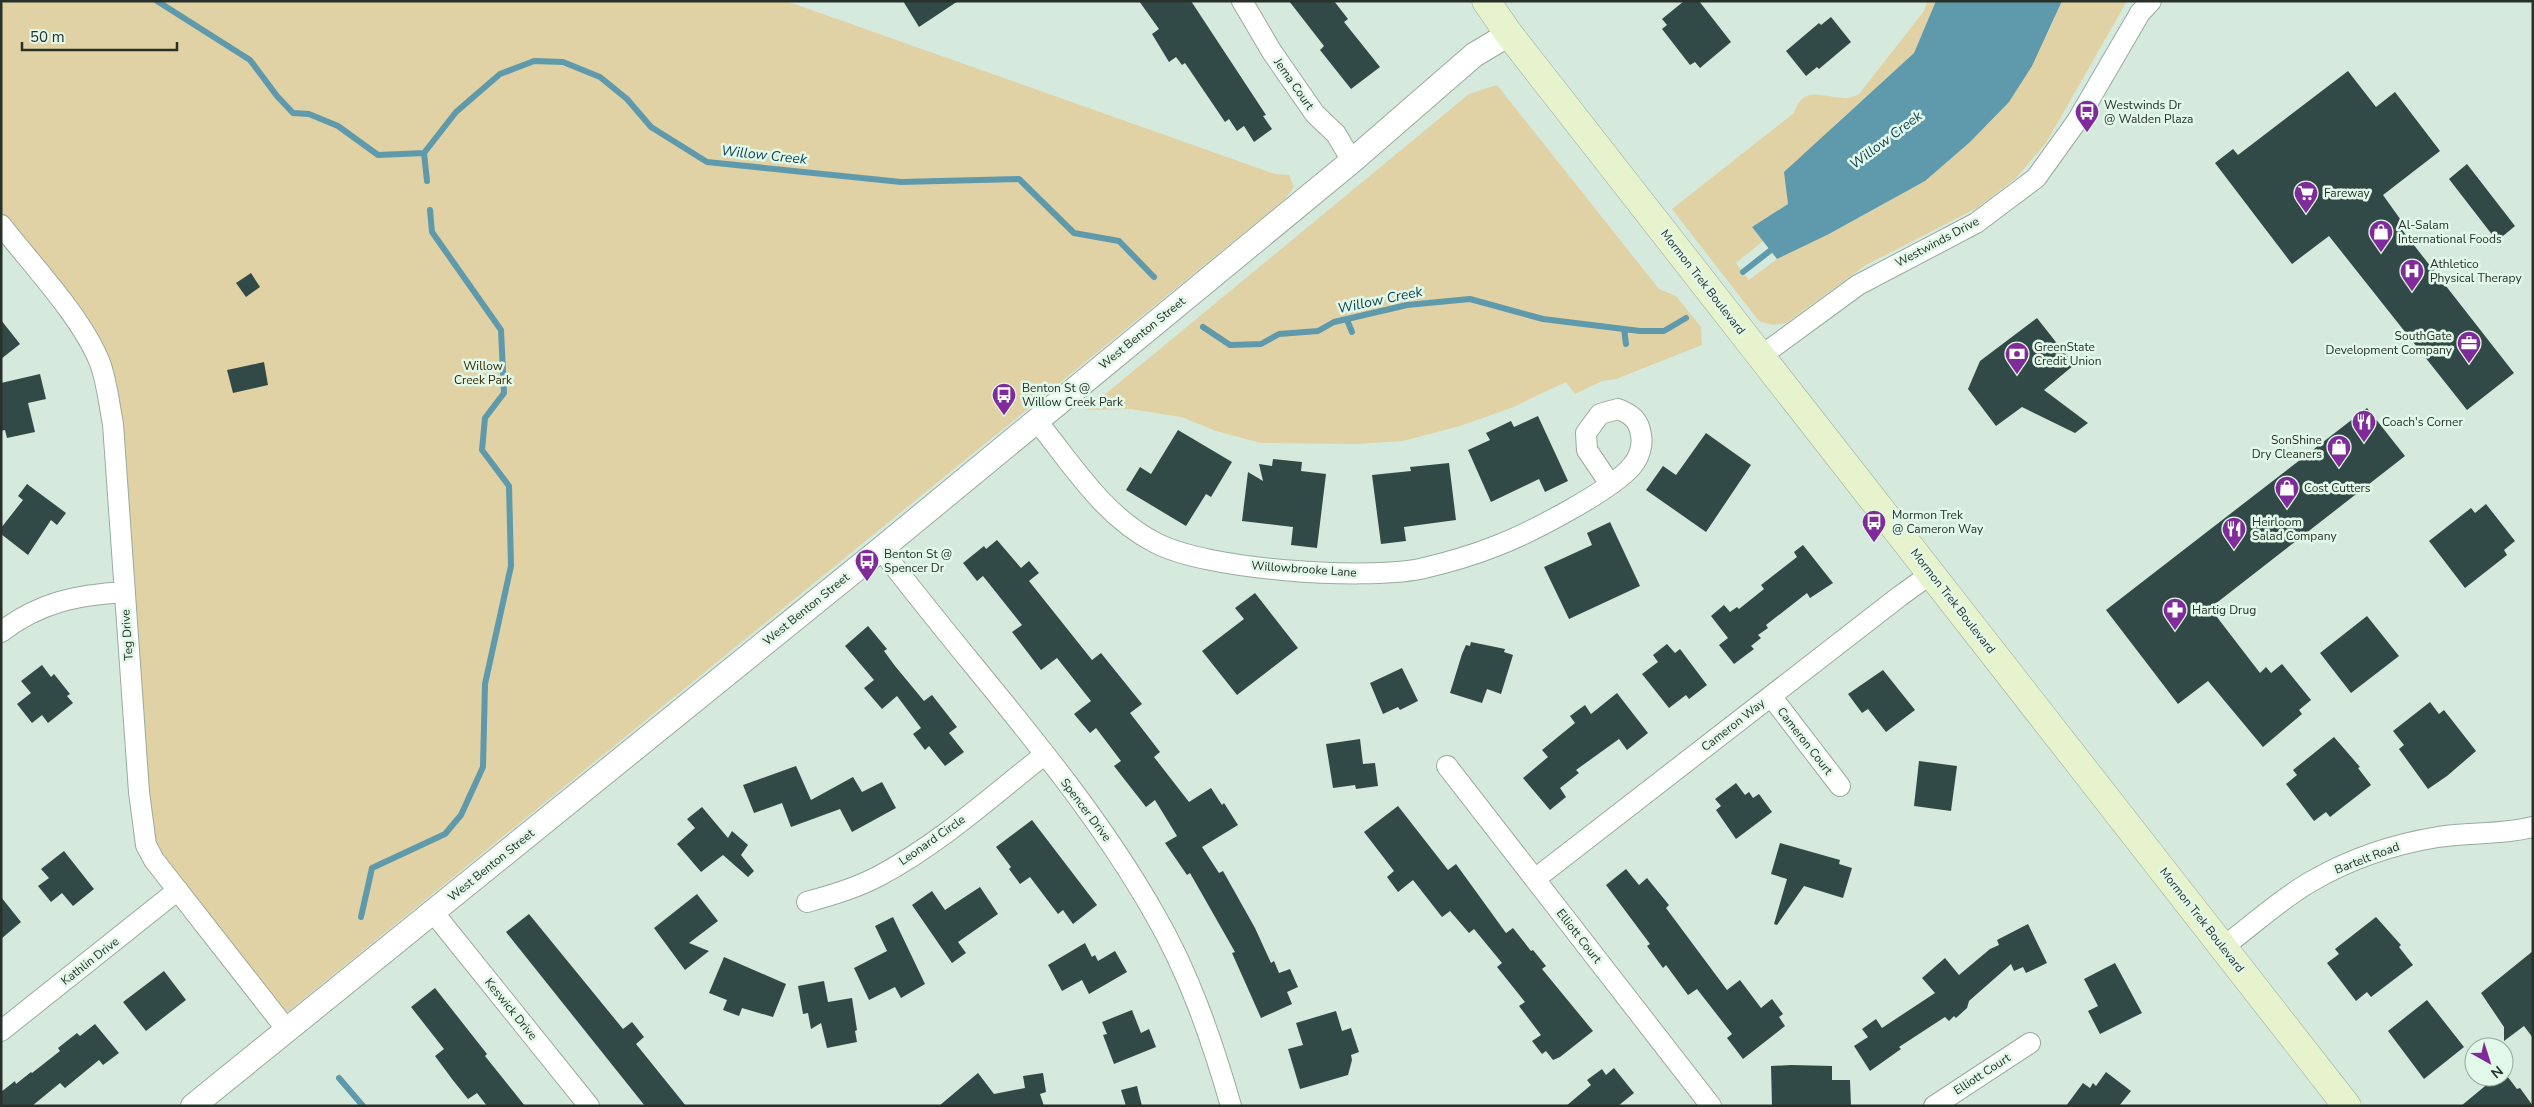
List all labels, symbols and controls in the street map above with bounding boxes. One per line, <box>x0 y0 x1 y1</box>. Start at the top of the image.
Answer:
scale bar <box>22 20 178 52</box>
text: 50 m <box>30 27 65 47</box>
street label: Jema Court <box>1270 54 1318 114</box>
place label: Westwinds Dr @ Walden Plaza <box>2104 97 2193 127</box>
bus stop icon: Westwinds Dr @ Walden Plaza <box>2074 99 2100 133</box>
water label: Willow Creek <box>1846 106 1927 174</box>
water label: Willow Creek <box>720 141 809 169</box>
supermarket icon: Fareway <box>2293 180 2319 214</box>
place label: Fareway <box>2324 185 2370 201</box>
street label: Westwinds Drive <box>1892 213 1982 271</box>
place label: Al-Salam International Foods <box>2398 217 2502 247</box>
shop icon: Al-Salam International Foods <box>2368 219 2394 253</box>
street label: Mormon Trek Boulevard <box>1657 226 1749 338</box>
place label: Athletico Physical Therapy <box>2430 256 2522 286</box>
hospital icon: Athletico Physical Therapy <box>2399 258 2425 292</box>
water label: Willow Creek <box>1336 282 1425 318</box>
street label: West Benton Street <box>1096 293 1189 373</box>
place label: SouthGate Development Company <box>2326 328 2453 358</box>
office icon: SouthGate Development Company <box>2456 330 2482 364</box>
place label: GreenState Credit Union <box>2034 339 2102 369</box>
bank icon: GreenState Credit Union <box>2004 341 2030 375</box>
park label: Willow Creek Park <box>454 358 513 388</box>
place label: Benton St @ Willow Creek Park <box>1022 380 1124 410</box>
bus stop icon: Benton St @ Willow Creek Park <box>991 382 1017 416</box>
restaurant icon: Coach's Corner <box>2351 409 2377 443</box>
place label: Coach's Corner <box>2382 414 2463 430</box>
place label: SonShine Dry Cleaners <box>2252 432 2322 462</box>
shop icon: SonShine Dry Cleaners <box>2326 434 2352 468</box>
shop icon: Cost Cutters <box>2274 475 2300 509</box>
place label: Cost Cutters <box>2304 480 2371 496</box>
place label: Mormon Trek @ Cameron Way <box>1892 507 1984 537</box>
bus stop icon: Mormon Trek @ Cameron Way <box>1861 509 1887 543</box>
place label: Heirloom Salad Company <box>2252 514 2337 544</box>
restaurant icon: Heirloom Salad Company <box>2221 516 2247 550</box>
street label: Mormon Trek Boulevard <box>1907 545 1999 657</box>
place label: Benton St @ Spencer Dr <box>884 546 952 576</box>
bus stop icon: Benton St @ Spencer Dr <box>854 548 880 582</box>
street label: Willowbrooke Lane <box>1251 557 1357 581</box>
street label: West Benton Street <box>760 569 853 649</box>
pharmacy icon: Hartig Drug <box>2162 597 2188 631</box>
place label: Hartig Drug <box>2192 602 2256 618</box>
street label: Teg Drive <box>117 609 137 661</box>
street label: Cameron Way <box>1698 695 1769 755</box>
street label: Cameron Court <box>1774 704 1837 779</box>
street label: Spencer Drive <box>1057 775 1115 845</box>
street label: Leonard Circle <box>896 811 968 869</box>
street label: West Benton Street <box>445 825 538 905</box>
street label: Bartelt Road <box>2332 838 2402 878</box>
street label: Mormon Trek Boulevard <box>2156 864 2248 976</box>
street label: Elliott Court <box>1553 906 1606 967</box>
street label: Kathlin Drive <box>58 933 122 989</box>
street label: Keswick Drive <box>481 975 541 1043</box>
north arrow <box>2464 1037 2514 1087</box>
street label: Elliott Court <box>1951 1049 2014 1098</box>
text: N <box>2487 1061 2507 1082</box>

